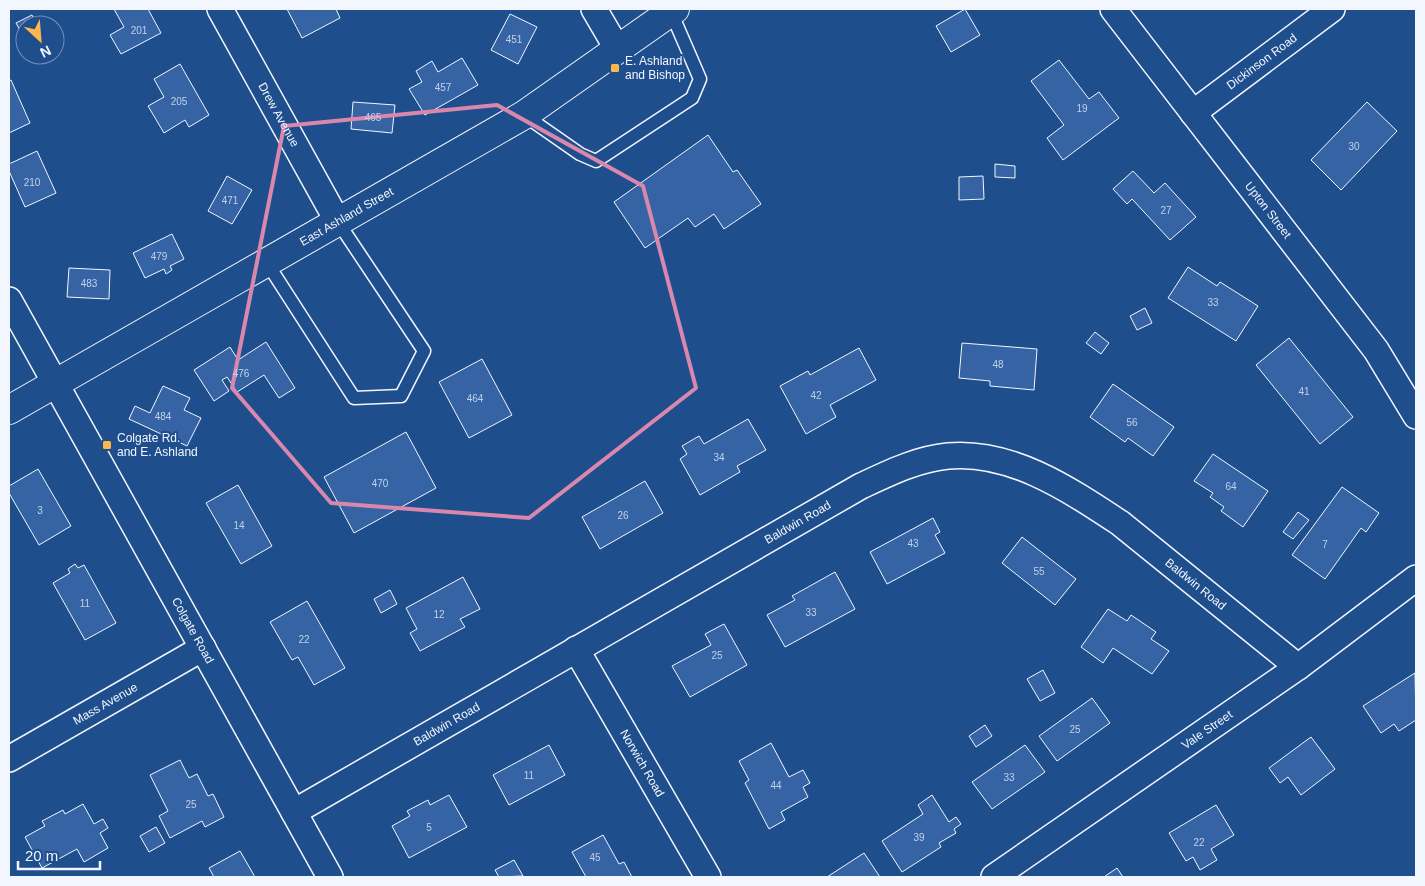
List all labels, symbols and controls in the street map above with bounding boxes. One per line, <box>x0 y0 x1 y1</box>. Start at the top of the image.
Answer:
north arrow <box>15 15 65 65</box>
house number: 201 <box>131 25 148 36</box>
street label: Dickinson Road <box>1224 31 1300 92</box>
house number: 451 <box>506 34 523 45</box>
text: N <box>38 42 54 61</box>
place label: E. Ashland and Bishop <box>625 54 685 82</box>
marker: E. Ashland and Bishop <box>609 62 621 74</box>
street label: Drew Avenue <box>255 80 302 150</box>
house number: 457 <box>435 82 452 93</box>
house number: 205 <box>171 96 188 107</box>
house number: 19 <box>1076 103 1088 114</box>
house number: 465 <box>365 112 382 123</box>
house number: 30 <box>1348 141 1360 152</box>
house number: 210 <box>24 177 41 188</box>
street label: Upton Street <box>1242 179 1295 242</box>
street label: East Ashland Street <box>297 184 396 249</box>
house number: 471 <box>222 195 239 206</box>
house number: 27 <box>1160 205 1172 216</box>
house number: 479 <box>151 251 168 262</box>
house number: 483 <box>81 278 98 289</box>
house number: 33 <box>1207 297 1219 308</box>
house number: 48 <box>992 359 1004 370</box>
house number: 476 <box>233 368 250 379</box>
house number: 41 <box>1298 386 1310 397</box>
house number: 42 <box>810 390 822 401</box>
house number: 464 <box>467 393 484 404</box>
house number: 484 <box>155 411 172 422</box>
house number: 56 <box>1126 417 1138 428</box>
place label: Colgate Rd. and E. Ashland <box>117 431 198 459</box>
marker: Colgate Rd. and E. Ashland <box>101 439 113 451</box>
house number: 34 <box>713 452 725 463</box>
house number: 470 <box>372 478 389 489</box>
house number: 64 <box>1225 481 1237 492</box>
street label: Baldwin Road <box>762 498 833 547</box>
house number: 3 <box>37 505 43 516</box>
house number: 26 <box>617 510 629 521</box>
house number: 14 <box>233 520 245 531</box>
house number: 43 <box>907 538 919 549</box>
house number: 7 <box>1322 539 1328 550</box>
street label: Baldwin Road <box>1162 555 1229 613</box>
house number: 55 <box>1033 566 1045 577</box>
street label: Colgate Road <box>169 595 217 666</box>
house number: 11 <box>80 598 91 609</box>
house number: 33 <box>805 607 817 618</box>
house number: 12 <box>433 609 445 620</box>
house number: 22 <box>298 634 310 645</box>
house number: 25 <box>711 650 723 661</box>
street label: Mass Avenue <box>71 680 140 728</box>
street label: Baldwin Road <box>411 700 482 749</box>
street label: Vale Street <box>1179 707 1236 752</box>
house number: 25 <box>1069 724 1081 735</box>
street label: Norwich Road <box>617 727 667 799</box>
house number: 11 <box>524 770 535 781</box>
house number: 33 <box>1003 772 1015 783</box>
house number: 44 <box>770 780 782 791</box>
house number: 25 <box>185 799 197 810</box>
house number: 5 <box>426 822 432 833</box>
house number: 39 <box>913 832 925 843</box>
house number: 22 <box>1193 837 1205 848</box>
scale bar <box>18 838 100 870</box>
text: 20 m <box>25 847 58 864</box>
house number: 45 <box>589 852 601 863</box>

